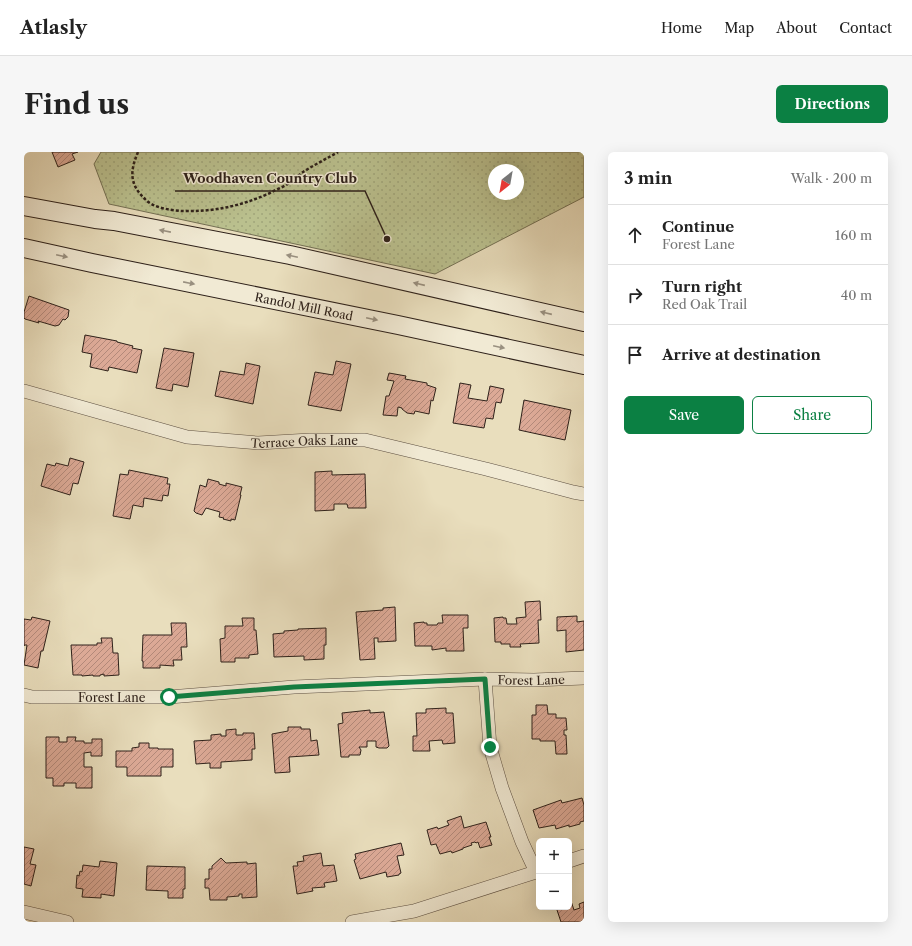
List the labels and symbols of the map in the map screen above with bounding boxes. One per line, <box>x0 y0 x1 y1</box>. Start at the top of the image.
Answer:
north arrow <box>488 164 524 200</box>
callout: Woodhaven Country Club <box>175 166 365 191</box>
text: Woodhaven Country Club <box>182 170 357 186</box>
one-way arrow <box>159 228 171 234</box>
one-way arrow <box>286 252 299 258</box>
one-way arrow <box>56 254 68 260</box>
one-way arrow <box>183 280 196 286</box>
one-way arrow <box>413 281 425 287</box>
street label: Randol Mill Road <box>254 289 355 323</box>
one-way arrow <box>540 310 552 316</box>
one-way arrow <box>366 317 378 323</box>
one-way arrow <box>493 344 505 350</box>
street label: Terrace Oaks Lane <box>250 433 358 451</box>
street label: Forest Lane <box>497 671 565 688</box>
route start <box>160 688 178 706</box>
street label: Forest Lane <box>78 690 146 705</box>
route end <box>481 738 499 756</box>

